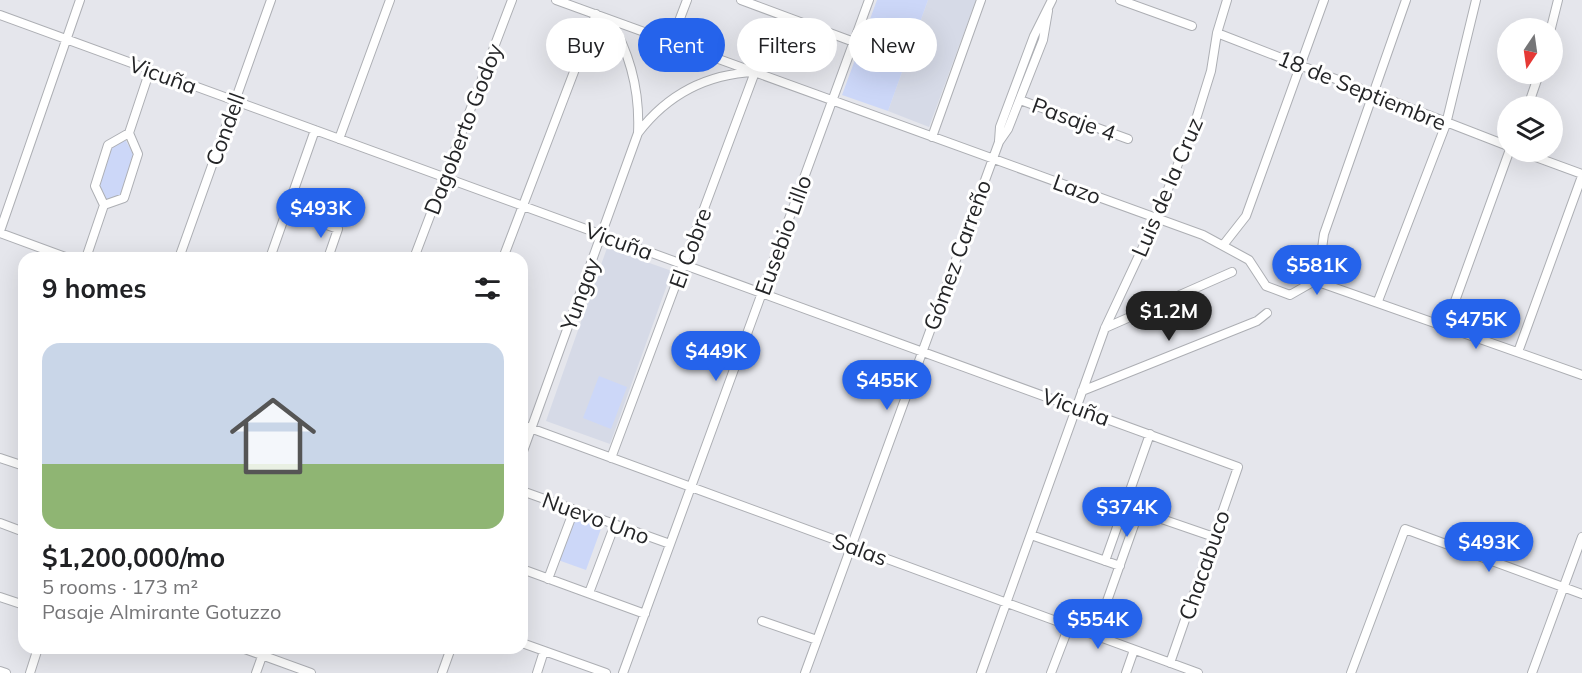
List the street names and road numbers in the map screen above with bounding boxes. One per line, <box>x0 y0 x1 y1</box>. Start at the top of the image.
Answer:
street label: Dagoberto Godoy <box>417 39 509 219</box>
street label: 18 de Septiembre <box>1274 43 1450 137</box>
street label: Vicuña <box>125 50 201 100</box>
street label: Condell <box>199 89 251 169</box>
street label: Pasaje 4 <box>1028 91 1120 147</box>
street label: Luis de la Cruz <box>1125 113 1209 261</box>
street label: Lazo <box>1049 167 1105 211</box>
street label: Eusebio Lillo <box>748 171 818 299</box>
street label: Gómez Carreño <box>917 176 997 334</box>
street label: El Cobre <box>663 204 717 292</box>
street label: Vicuña <box>581 216 657 266</box>
street label: Yungay <box>554 253 606 335</box>
street label: Vicuña <box>1038 382 1114 432</box>
street label: Nuevo Uno <box>538 486 654 550</box>
street label: Chacabuco <box>1172 506 1236 624</box>
street label: Salas <box>829 526 891 572</box>

